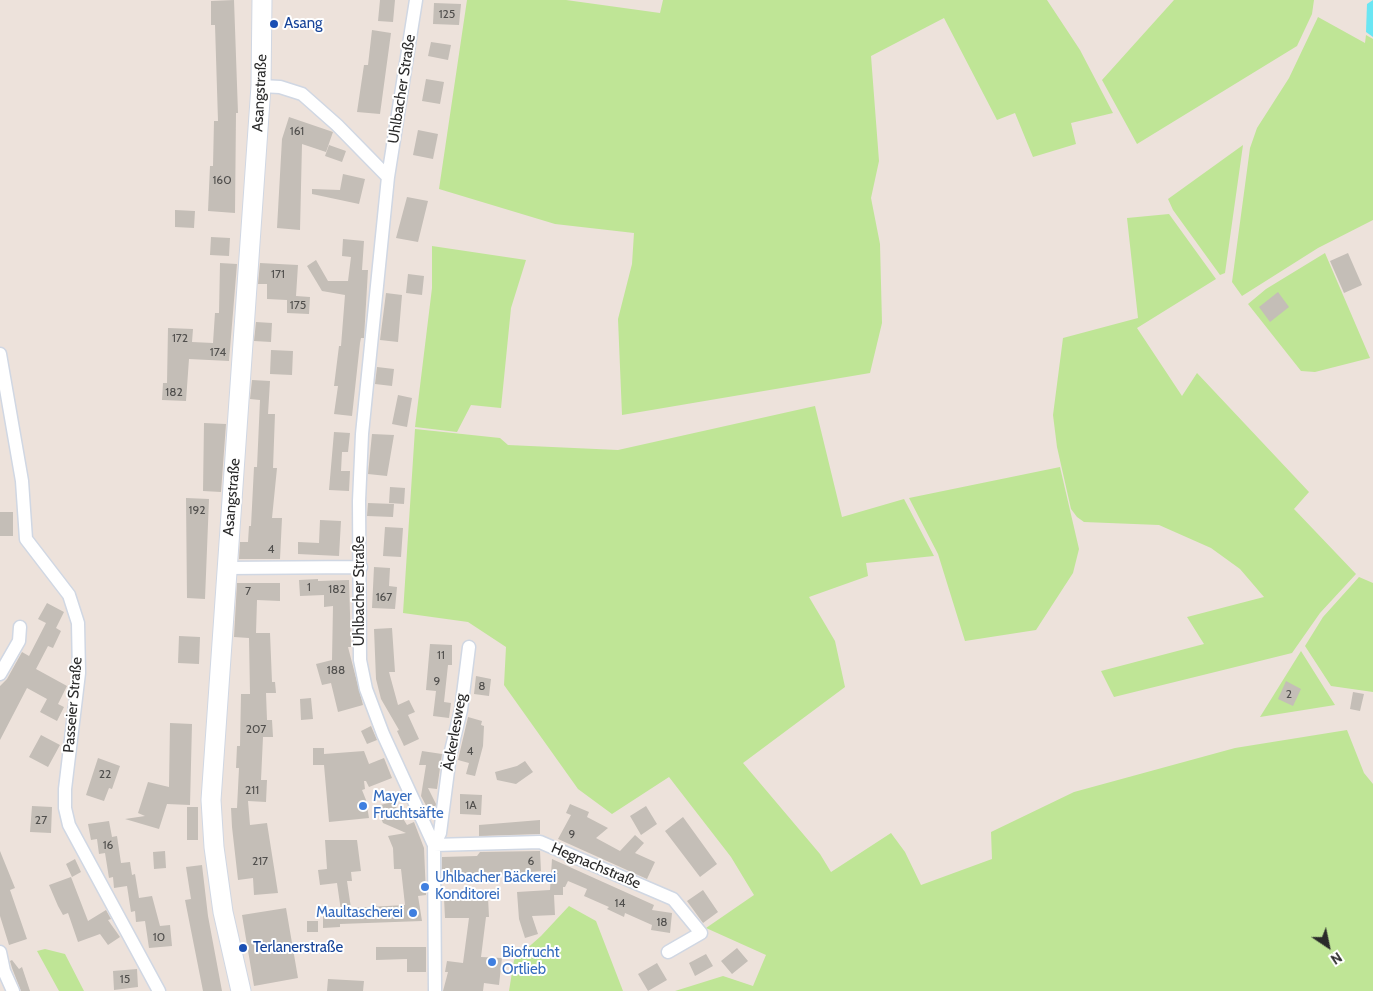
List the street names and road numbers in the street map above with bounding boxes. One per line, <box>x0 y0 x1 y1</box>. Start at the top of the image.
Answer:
street label: Uhlbacher Straße <box>384 33 420 145</box>
street label: Asangstraße <box>249 54 271 132</box>
street label: Asangstraße <box>220 457 244 537</box>
street label: Uhlbacher Straße <box>351 536 369 646</box>
street label: Passeier Straße <box>60 656 86 754</box>
street label: Äckerlesweg <box>439 692 471 772</box>
street label: Hegnachstraße <box>549 839 643 893</box>

